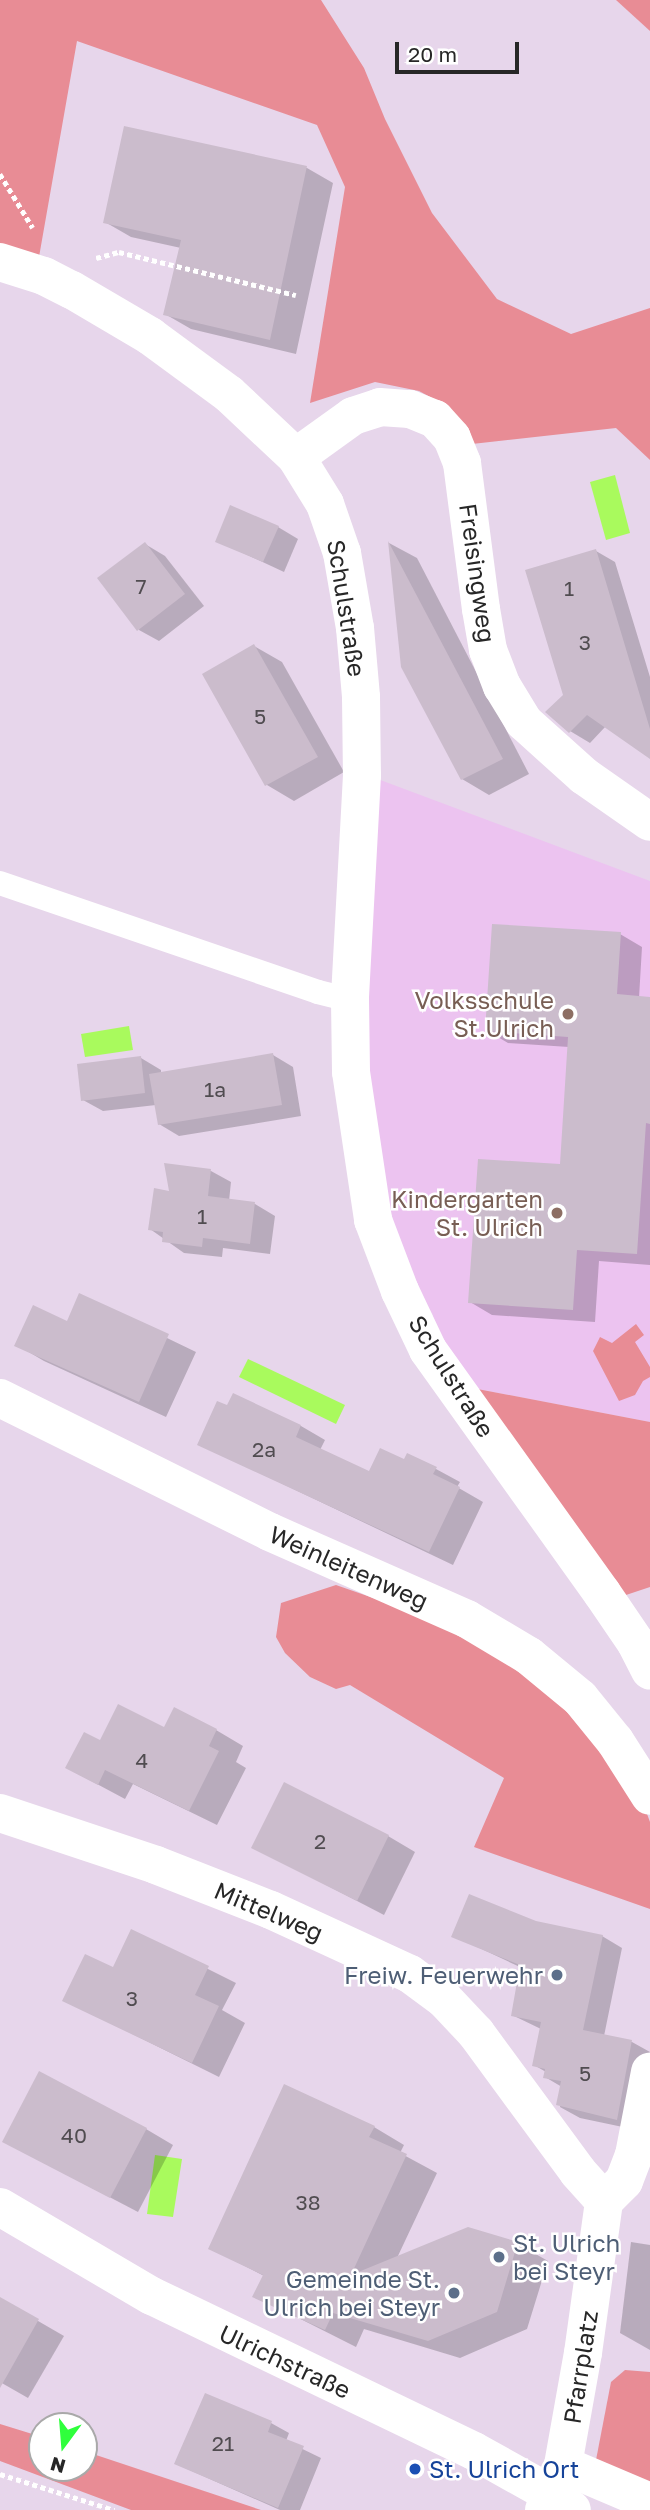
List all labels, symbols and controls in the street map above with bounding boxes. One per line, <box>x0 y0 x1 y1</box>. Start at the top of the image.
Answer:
scale bar <box>398 28 522 72</box>
text: 20 m <box>408 41 457 67</box>
street label: Freisingweg <box>454 502 502 644</box>
street label: Schulstraße <box>322 537 372 679</box>
house number: 7 <box>135 573 147 599</box>
house number: 1 <box>564 575 574 601</box>
house number: 3 <box>579 629 591 655</box>
house number: 5 <box>254 703 266 729</box>
place label: Volksschule St.Ulrich <box>415 986 554 1042</box>
marker: Volksschule St.Ulrich <box>560 1006 576 1022</box>
house number: 1a <box>204 1076 226 1102</box>
place label: Kindergarten St. Ulrich <box>391 1185 543 1241</box>
house number: 1 <box>197 1203 207 1229</box>
marker: Kindergarten St. Ulrich <box>549 1205 565 1221</box>
street label: Schulstraße <box>403 1310 501 1442</box>
house number: 2a <box>252 1436 276 1462</box>
street label: Weinleitenweg <box>265 1519 433 1615</box>
house number: 4 <box>136 1747 148 1773</box>
house number: 2 <box>314 1828 326 1854</box>
street label: Mittelweg <box>210 1875 328 1947</box>
place label: Freiw. Feuerwehr <box>344 1961 543 1989</box>
marker: Freiw. Feuerwehr <box>549 1967 565 1983</box>
house number: 3 <box>126 1985 138 2011</box>
house number: 5 <box>579 2060 591 2086</box>
house number: 40 <box>61 2122 87 2148</box>
house number: 38 <box>295 2189 321 2215</box>
place label: St. Ulrich bei Steyr <box>513 2229 620 2285</box>
marker: St. Ulrich bei Steyr <box>491 2249 507 2265</box>
place label: Gemeinde St. Ulrich bei Steyr <box>263 2265 440 2321</box>
marker: Gemeinde St. Ulrich bei Steyr <box>446 2285 462 2301</box>
street label: Pfarrplatz <box>557 2308 603 2426</box>
street label: Ulrichstraße <box>215 2318 355 2404</box>
north arrow <box>28 2412 98 2482</box>
house number: 21 <box>212 2430 234 2456</box>
text: N <box>48 2453 68 2479</box>
place label: St. Ulrich Ort <box>429 2455 579 2483</box>
marker: St. Ulrich Ort <box>407 2461 423 2477</box>

